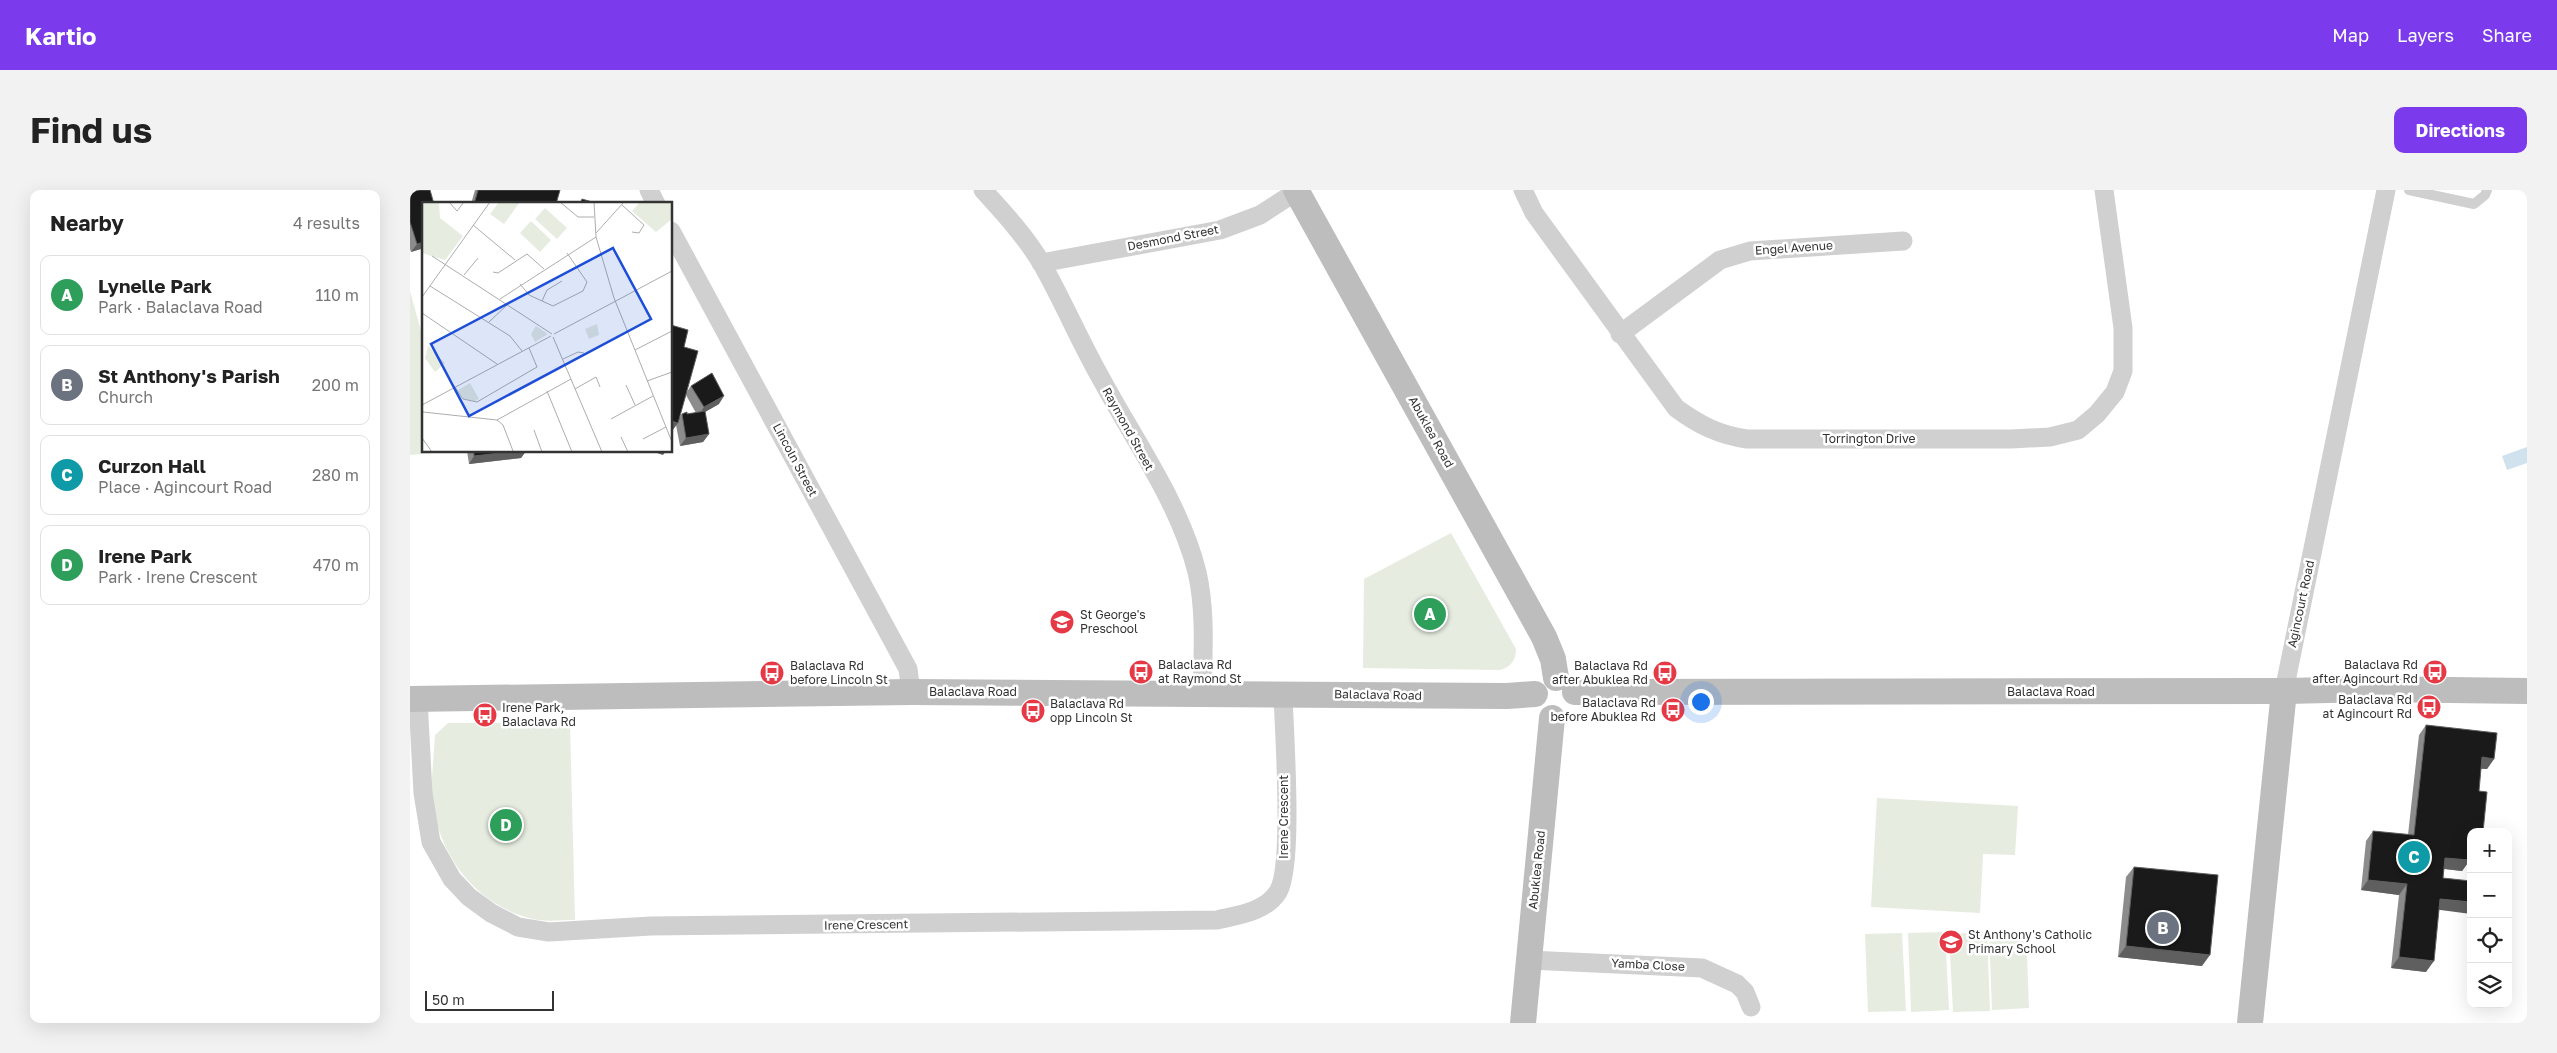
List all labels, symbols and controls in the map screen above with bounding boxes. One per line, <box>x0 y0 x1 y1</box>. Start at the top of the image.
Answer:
text: Kartio <box>25 21 97 50</box>
text: Map <box>2332 24 2369 46</box>
text: Layers <box>2397 24 2454 46</box>
text: Share <box>2482 24 2532 46</box>
button: Directions <box>2394 107 2527 153</box>
text: Find us <box>30 109 152 151</box>
inset map <box>422 202 672 452</box>
text: Nearby <box>50 210 124 236</box>
text: 4 results <box>293 213 360 233</box>
street label: Desmond Street <box>1126 221 1220 254</box>
street label: Engel Avenue <box>1754 237 1834 258</box>
text: Lynelle Park <box>98 274 212 297</box>
text: A <box>61 285 73 305</box>
text: 110 m <box>315 285 359 305</box>
text: Park · Balaclava Road <box>98 297 263 317</box>
text: St Anthony's Parish <box>98 364 280 387</box>
text: B <box>61 375 73 395</box>
text: 200 m <box>312 375 359 395</box>
street label: Raymond Street <box>1099 385 1157 473</box>
text: Church <box>98 387 153 407</box>
street label: Abuklea Road <box>1406 393 1457 470</box>
street label: Lincoln Street <box>770 421 821 499</box>
street label: Torrington Drive <box>1822 431 1916 446</box>
text: Curzon Hall <box>98 454 206 477</box>
text: C <box>61 465 73 485</box>
text: 280 m <box>312 465 359 485</box>
text: Place · Agincourt Road <box>98 477 272 497</box>
text: Irene Park <box>98 544 192 567</box>
text: D <box>61 555 73 575</box>
text: 470 m <box>313 555 359 575</box>
street label: Agincourt Road <box>2284 559 2317 649</box>
text: Park · Irene Crescent <box>98 567 258 587</box>
pin: A <box>1414 595 1446 633</box>
place label: St George's Preschool <box>1080 607 1146 636</box>
school or university icon: St George's Preschool <box>1049 609 1075 635</box>
place label: Balaclava Rd at Raymond St <box>1158 657 1242 686</box>
place label: Balaclava Rd after Agincourt Rd <box>2312 657 2418 686</box>
place label: Balaclava Rd before Lincoln St <box>790 658 888 687</box>
place label: Balaclava Rd after Abuklea Rd <box>1552 658 1648 687</box>
bus stop icon: Balaclava Rd at Raymond St <box>1128 659 1154 685</box>
bus stop icon: Balaclava Rd after Agincourt Rd <box>2422 659 2448 685</box>
bus stop icon: Balaclava Rd before Lincoln St <box>759 660 785 686</box>
bus stop icon: Balaclava Rd after Abuklea Rd <box>1652 660 1678 686</box>
street label: Balaclava Road <box>929 684 1017 699</box>
street label: Balaclava Road <box>2007 684 2095 699</box>
street label: Balaclava Road <box>1334 686 1422 703</box>
your location <box>1688 689 1714 715</box>
place label: Balaclava Rd at Agincourt Rd <box>2323 692 2412 721</box>
bus stop icon: Balaclava Rd at Agincourt Rd <box>2416 694 2442 720</box>
place label: Balaclava Rd before Abuklea Rd <box>1550 695 1656 724</box>
place label: Balaclava Rd opp Lincoln St <box>1050 696 1133 725</box>
bus stop icon: Balaclava Rd before Abuklea Rd <box>1660 697 1686 723</box>
bus stop icon: Balaclava Rd opp Lincoln St <box>1020 698 1046 724</box>
place label: Irene Park, Balaclava Rd <box>502 700 576 729</box>
bus stop icon: Irene Park, Balaclava Rd <box>472 702 498 728</box>
street label: Irene Crescent <box>1276 775 1291 859</box>
pin: D <box>490 806 522 844</box>
map controls <box>2467 828 2512 1008</box>
button: + <box>2467 828 2512 873</box>
street label: Abuklea Road <box>1525 830 1548 910</box>
pin: C <box>2398 838 2430 876</box>
button: − <box>2467 873 2512 918</box>
pin: B <box>2147 909 2179 947</box>
street label: Irene Crescent <box>824 916 908 933</box>
button: locate <box>2467 918 2512 963</box>
place label: St Anthony's Catholic Primary School <box>1968 927 2093 956</box>
school or university icon: St Anthony's Catholic Primary School <box>1938 929 1964 955</box>
street label: Yamba Close <box>1611 955 1685 974</box>
button: layers <box>2467 963 2512 1008</box>
scale bar <box>425 988 554 1011</box>
text: 50 m <box>432 991 465 1008</box>

